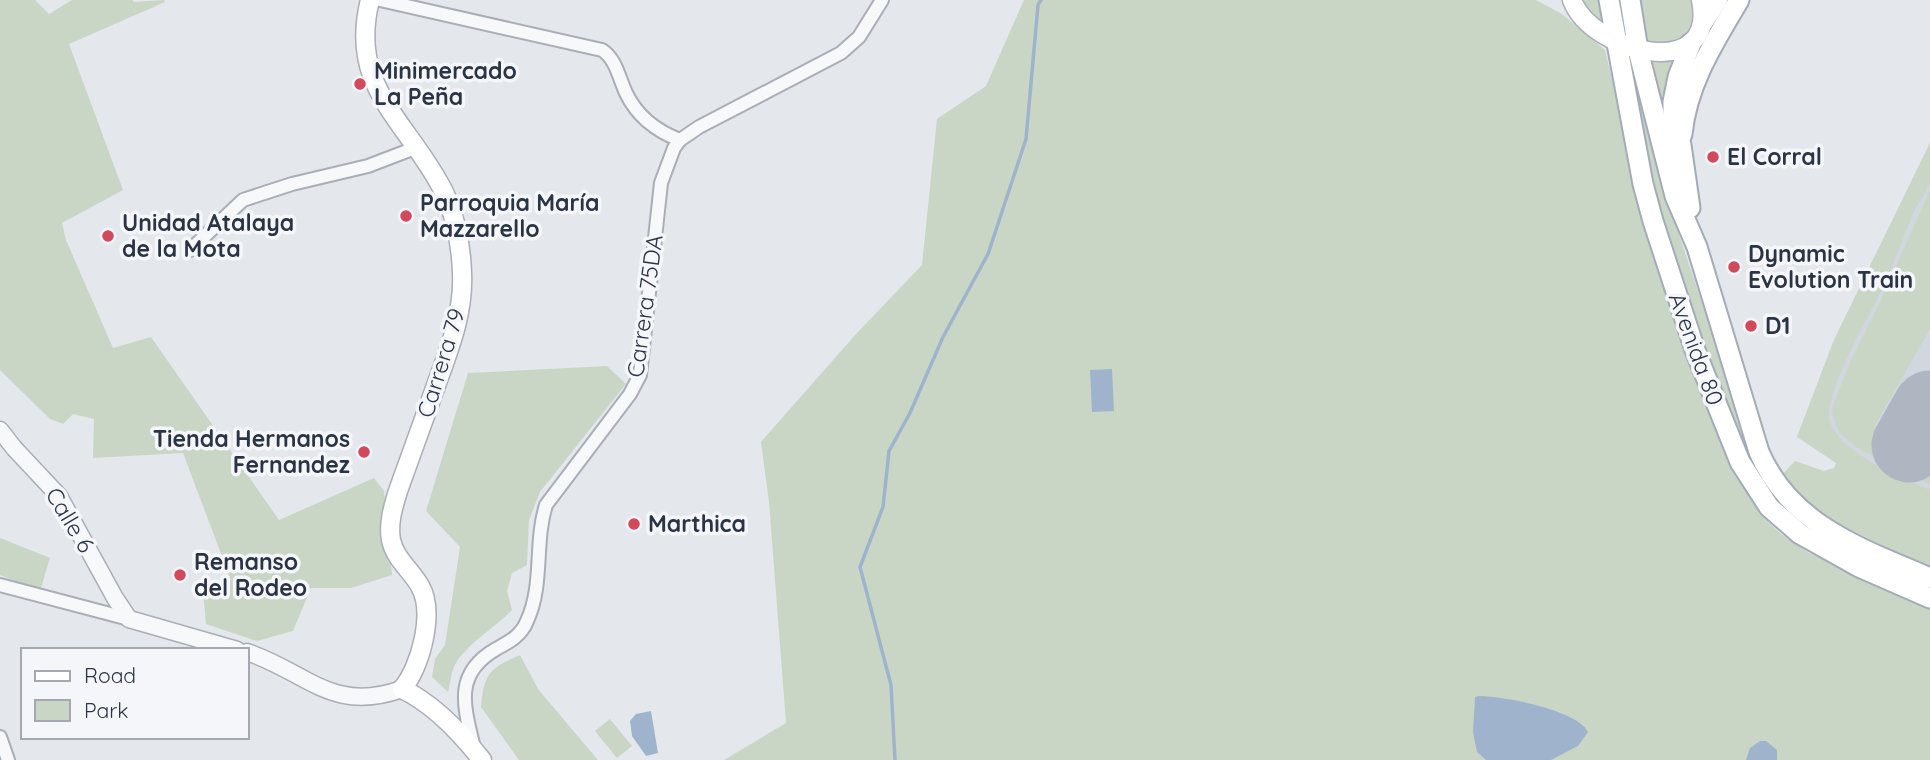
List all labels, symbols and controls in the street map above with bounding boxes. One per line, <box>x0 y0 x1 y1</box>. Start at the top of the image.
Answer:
place label: Minimercado La Peña <box>374 56 517 111</box>
marker: Minimercado La Peña <box>352 76 368 92</box>
place label: El Corral <box>1727 142 1822 171</box>
marker: El Corral <box>1705 149 1721 165</box>
place label: Parroquia María Mazzarello <box>420 188 599 243</box>
place label: Unidad Atalaya de la Mota <box>122 208 294 263</box>
marker: Parroquia María Mazzarello <box>398 208 414 224</box>
marker: Unidad Atalaya de la Mota <box>100 228 116 244</box>
street label: Carrera 75DA <box>620 233 669 379</box>
place label: Dynamic Evolution Train <box>1748 239 1913 294</box>
marker: Dynamic Evolution Train <box>1726 259 1742 275</box>
street label: Avenida 80 <box>1663 289 1730 409</box>
street label: Carrera 79 <box>410 305 471 421</box>
place label: D1 <box>1765 311 1790 340</box>
marker: D1 <box>1743 318 1759 334</box>
place label: Tienda Hermanos Fernandez <box>153 424 350 479</box>
marker: Tienda Hermanos Fernandez <box>356 444 372 460</box>
street label: Calle 6 <box>40 482 101 558</box>
place label: Marthica <box>648 509 746 538</box>
marker: Marthica <box>626 516 642 532</box>
place label: Remanso del Rodeo <box>194 547 307 602</box>
marker: Remanso del Rodeo <box>172 567 188 583</box>
legend <box>21 648 248 739</box>
text: Road <box>84 662 136 688</box>
text: Park <box>84 697 128 723</box>

